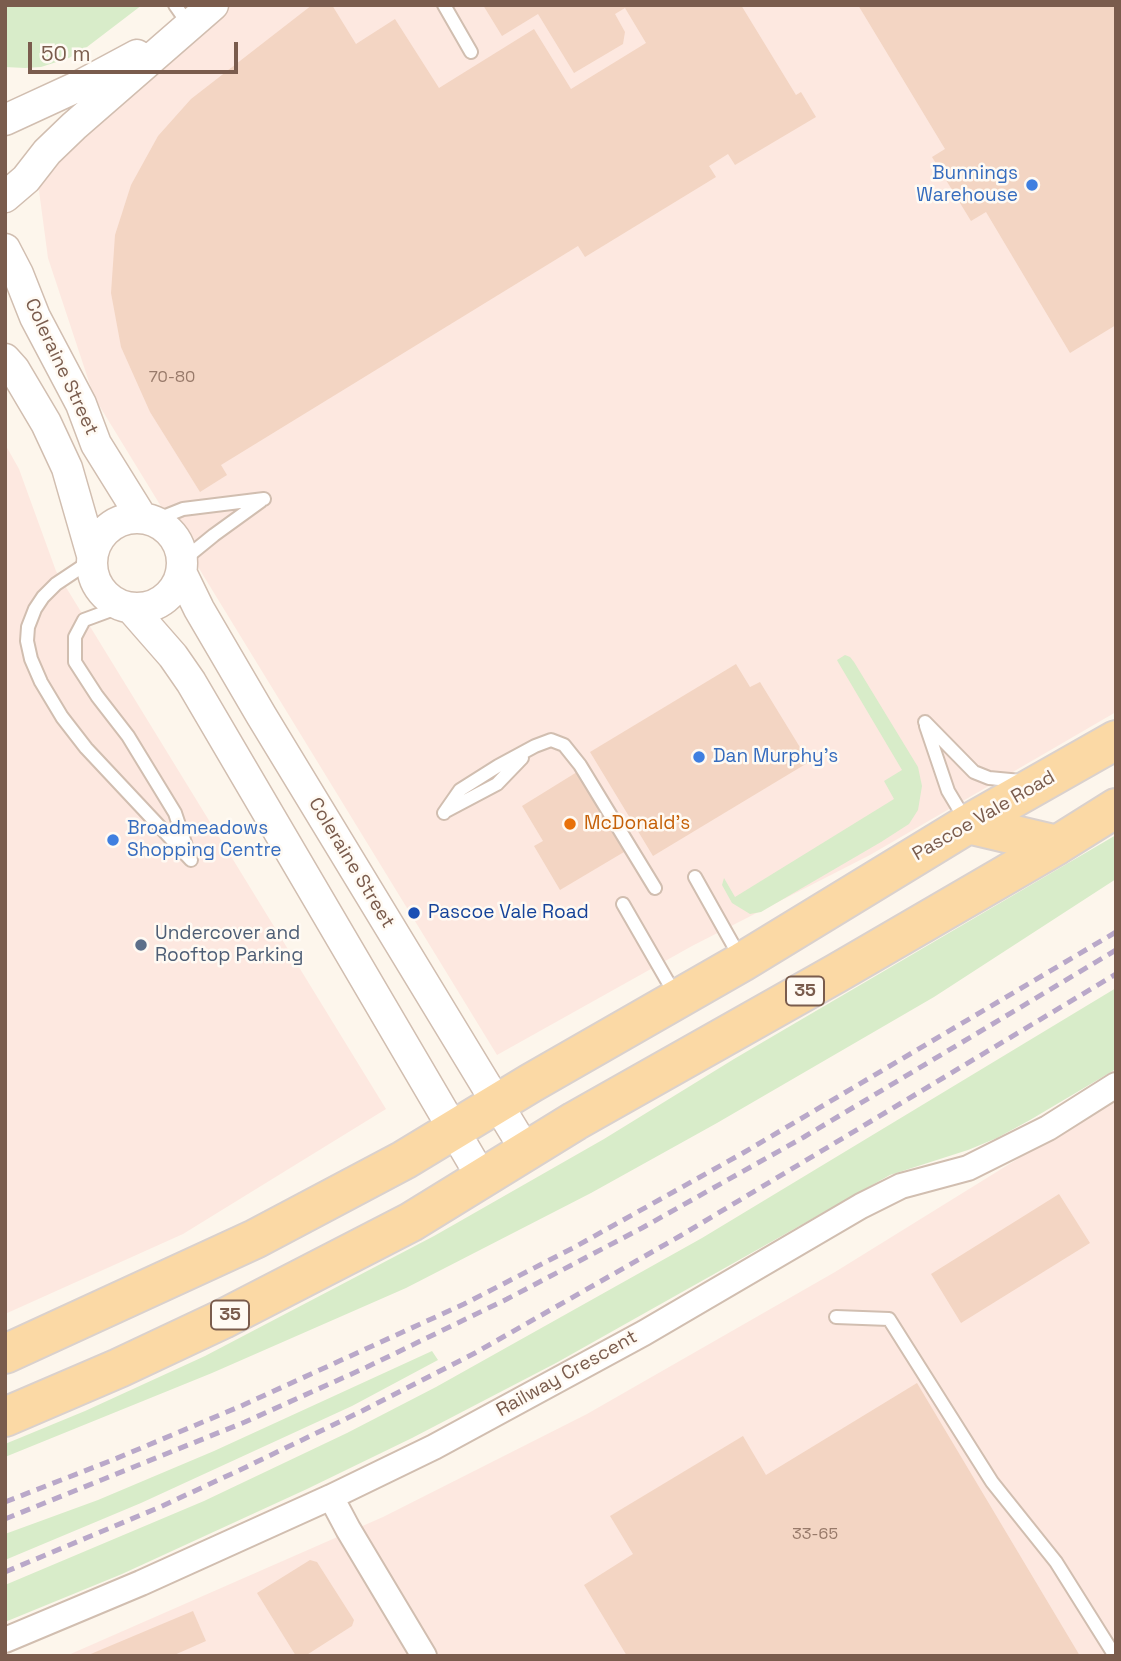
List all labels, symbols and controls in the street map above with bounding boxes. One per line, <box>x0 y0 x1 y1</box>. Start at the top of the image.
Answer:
scale bar <box>32 28 242 72</box>
text: 50 m <box>41 40 91 67</box>
place label: Bunnings Warehouse <box>916 163 1018 207</box>
marker: Bunnings Warehouse <box>1024 177 1040 193</box>
street label: Coleraine Street <box>19 295 103 439</box>
house number: 70-80 <box>149 368 195 388</box>
place label: Dan Murphy's <box>713 746 838 768</box>
marker: Dan Murphy's <box>691 749 707 765</box>
street label: Pascoe Vale Road <box>909 766 1059 866</box>
street label: Coleraine Street <box>303 794 399 932</box>
place label: McDonald's <box>584 813 690 835</box>
marker: McDonald's <box>562 816 578 832</box>
place label: Broadmeadows Shopping Centre <box>127 818 282 862</box>
marker: Broadmeadows Shopping Centre <box>105 832 121 848</box>
place label: Pascoe Vale Road <box>428 902 589 924</box>
marker: Pascoe Vale Road <box>406 905 422 921</box>
place label: Undercover and Rooftop Parking <box>155 923 303 967</box>
marker: Undercover and Rooftop Parking <box>133 937 149 953</box>
road number: 35 <box>786 976 824 1006</box>
road number: 35 <box>211 1300 249 1330</box>
street label: Railway Crescent <box>493 1326 641 1422</box>
house number: 33-65 <box>792 1525 838 1545</box>

